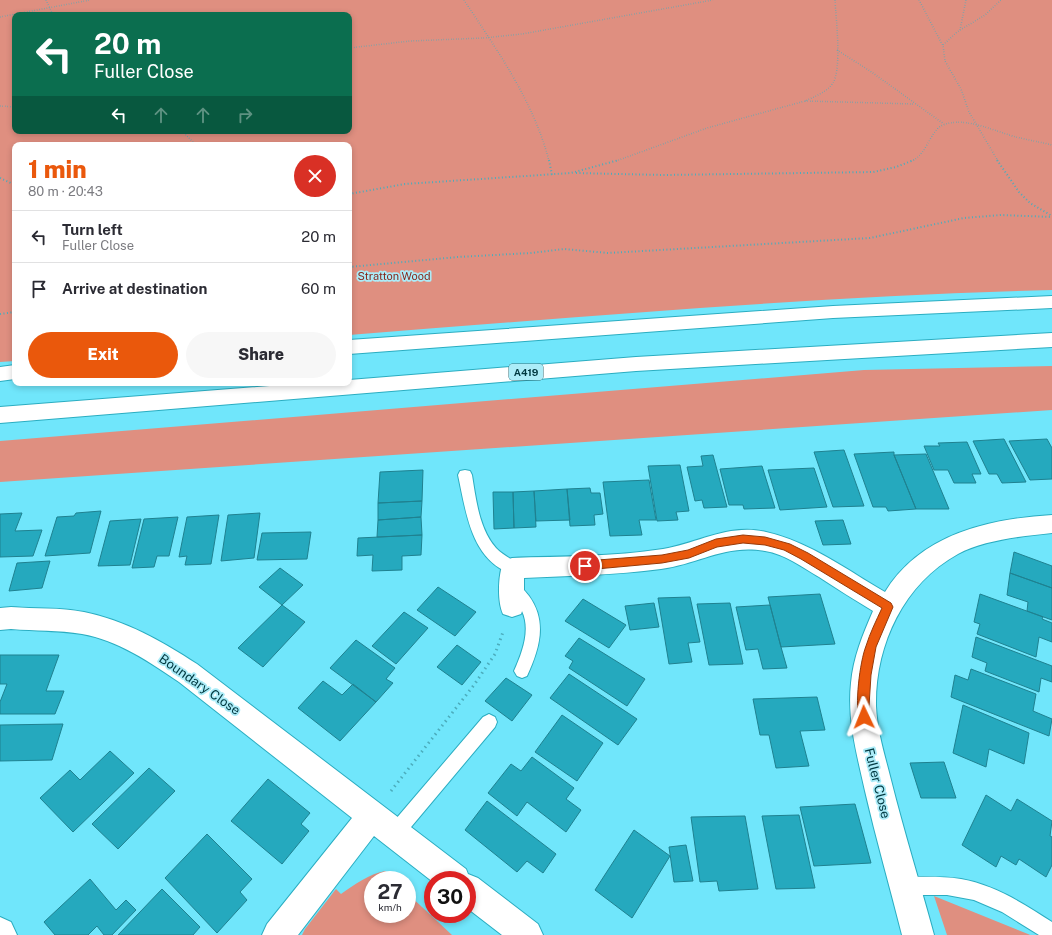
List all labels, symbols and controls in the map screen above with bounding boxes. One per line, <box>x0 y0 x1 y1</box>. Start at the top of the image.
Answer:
text: 20 m <box>94 27 161 60</box>
icon: left <box>28 28 80 80</box>
text: Fuller Close <box>94 61 194 82</box>
icon: left <box>108 104 130 126</box>
icon: ahead <box>150 104 172 126</box>
icon: ahead <box>192 104 214 126</box>
icon: right <box>234 104 256 126</box>
text: 1 min <box>28 155 87 183</box>
button: close <box>294 155 336 197</box>
text: 80 m · 20:43 <box>28 184 103 199</box>
text: Turn left <box>62 221 123 238</box>
icon: left <box>28 226 50 248</box>
text: 20 m <box>301 228 336 245</box>
text: Fuller Close <box>62 238 134 253</box>
park label: Stratton Wood <box>357 270 431 282</box>
icon: arrive <box>28 278 50 300</box>
text: Arrive at destination <box>62 280 207 297</box>
text: 60 m <box>301 280 336 297</box>
button: Exit <box>28 332 178 378</box>
button: Share <box>186 332 336 378</box>
road number: A419 <box>509 364 543 380</box>
pin <box>568 549 602 583</box>
icon: arrive <box>574 555 596 577</box>
street label: Boundary Close <box>156 651 243 718</box>
position arrow <box>843 696 885 738</box>
street label: Fuller Close <box>862 746 894 820</box>
speed limit sign: 30 <box>424 871 476 923</box>
text: 27 <box>377 880 403 904</box>
text: km/h <box>378 901 402 913</box>

